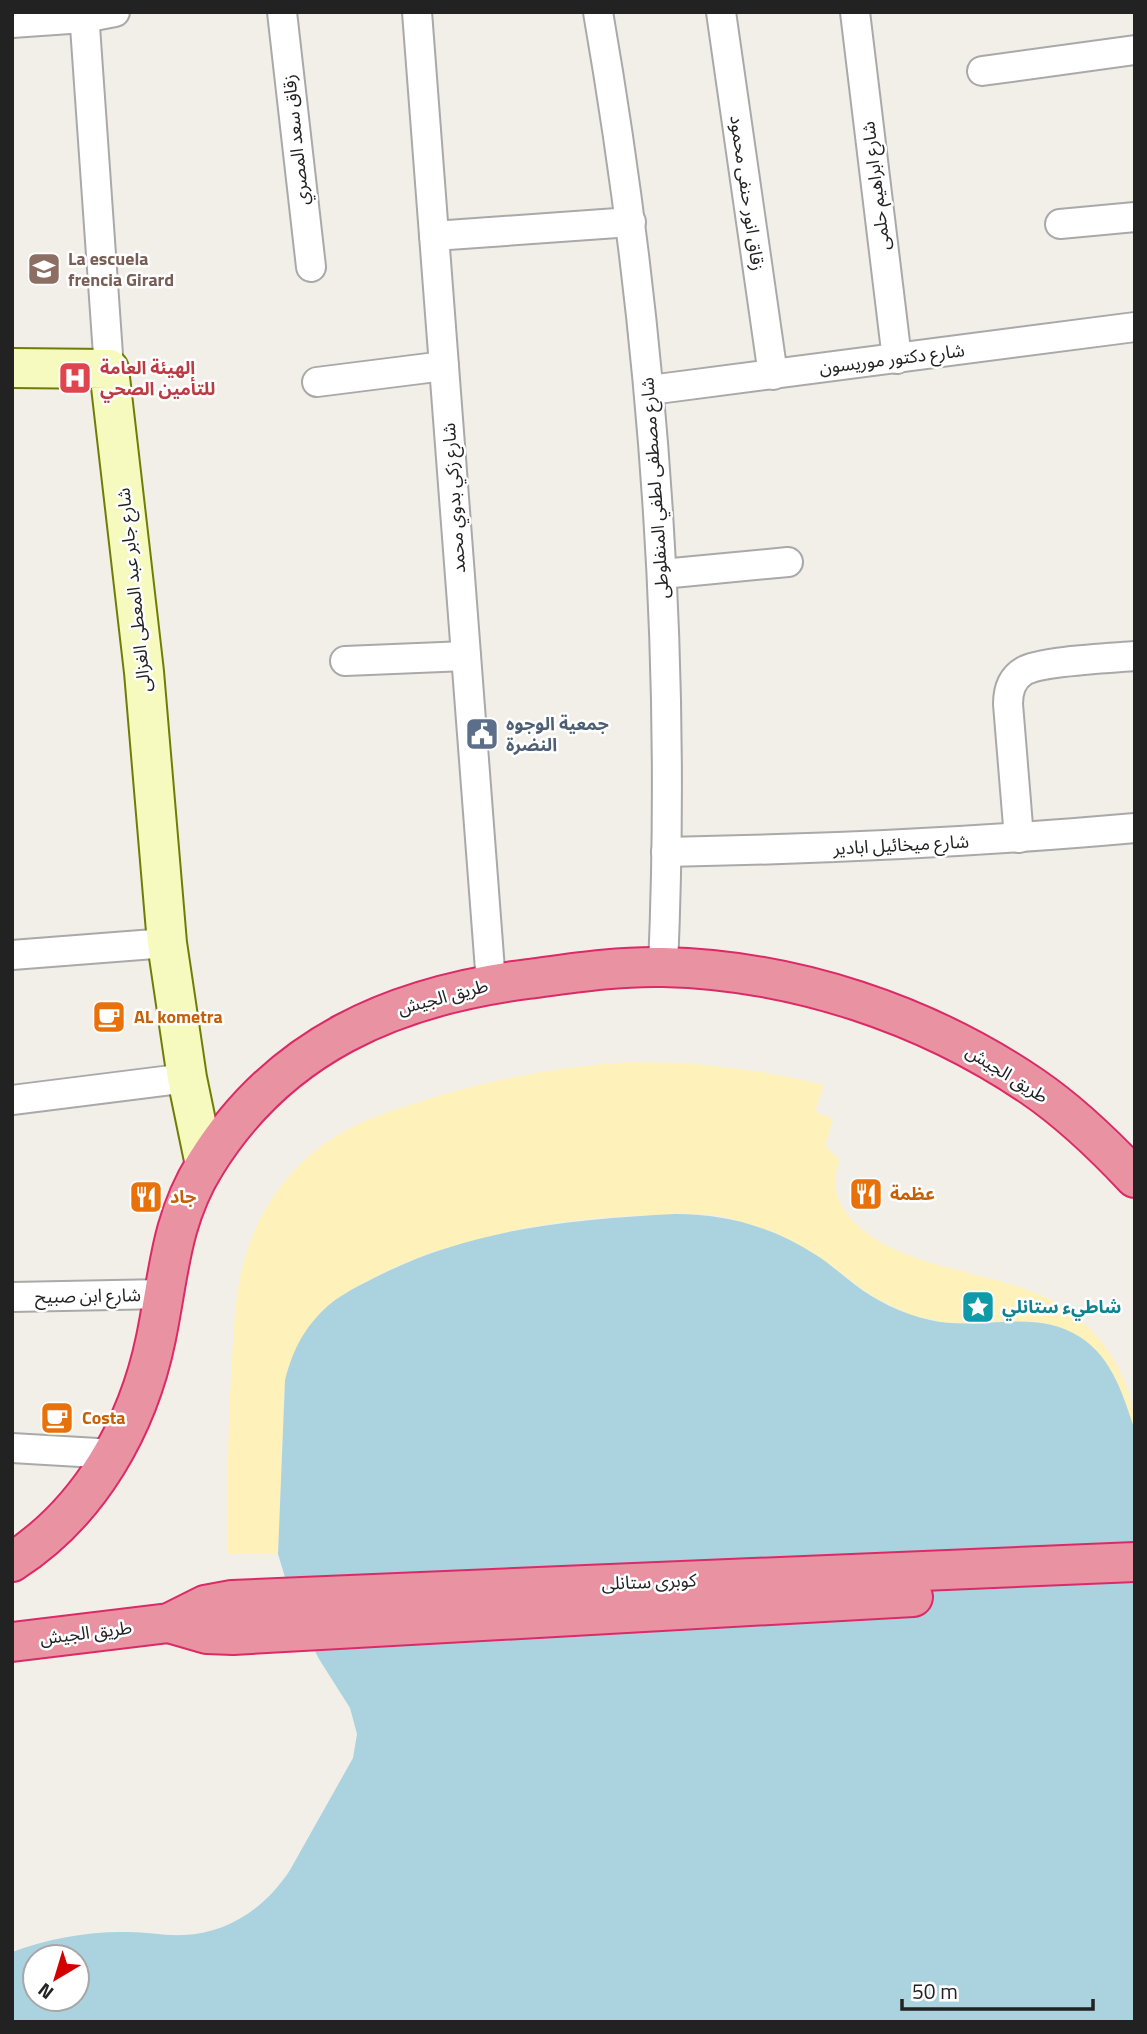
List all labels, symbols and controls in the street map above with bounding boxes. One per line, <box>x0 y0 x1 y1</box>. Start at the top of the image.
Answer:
street label: زقاق سعد المصري <box>275 73 316 207</box>
street label: زقاق انور حنفى محمود <box>723 113 772 272</box>
street label: شارع ابراهيم حلمى <box>854 120 898 252</box>
place label: La escuela frencia Girard <box>68 245 174 293</box>
school or university icon: La escuela frencia Girard <box>25 250 63 288</box>
street label: شارع دكتور موريسون <box>818 336 966 382</box>
place label: الهيئة العامة للتأمين الصحي <box>100 354 215 403</box>
hospital icon: الهيئة العامة للتأمين الصحي <box>56 359 94 397</box>
street label: شارع مصطفى لطفي المنفلوطى <box>633 376 677 600</box>
street label: شارع زكي بدوي محمد <box>435 422 473 574</box>
street label: شارع جابر عبد المعطى الغزالى <box>109 486 159 694</box>
place label: جمعية الوجوه النضرة <box>506 710 609 758</box>
public building icon: جمعية الوجوه النضرة <box>463 715 501 753</box>
street label: شارع ميخائيل ابادير <box>831 827 970 863</box>
street label: طريق الجيش <box>395 971 491 1022</box>
cafe icon: AL kometra <box>90 998 128 1036</box>
place label: AL kometra <box>134 1003 223 1030</box>
street label: طريق الجيش <box>961 1038 1054 1110</box>
restaurant icon: عظمة <box>847 1175 885 1213</box>
restaurant icon: جاد <box>127 1178 165 1216</box>
place label: عظمة <box>890 1180 935 1207</box>
place label: جاد <box>170 1183 196 1210</box>
street label: شارع ابن صبيح <box>35 1281 141 1311</box>
place icon: شاطيء ستانلي <box>959 1288 997 1326</box>
place label: شاطيء ستانلي <box>1002 1293 1121 1321</box>
cafe icon: Costa <box>38 1399 76 1437</box>
place label: Costa <box>82 1404 125 1431</box>
street label: كوبرى ستانلى <box>601 1566 698 1597</box>
street label: طريق الجيش <box>38 1613 134 1652</box>
north arrow <box>21 1943 91 2013</box>
scale bar <box>902 1968 1093 2012</box>
text: 50 m <box>912 1975 958 2007</box>
text: N <box>31 1976 59 2007</box>

